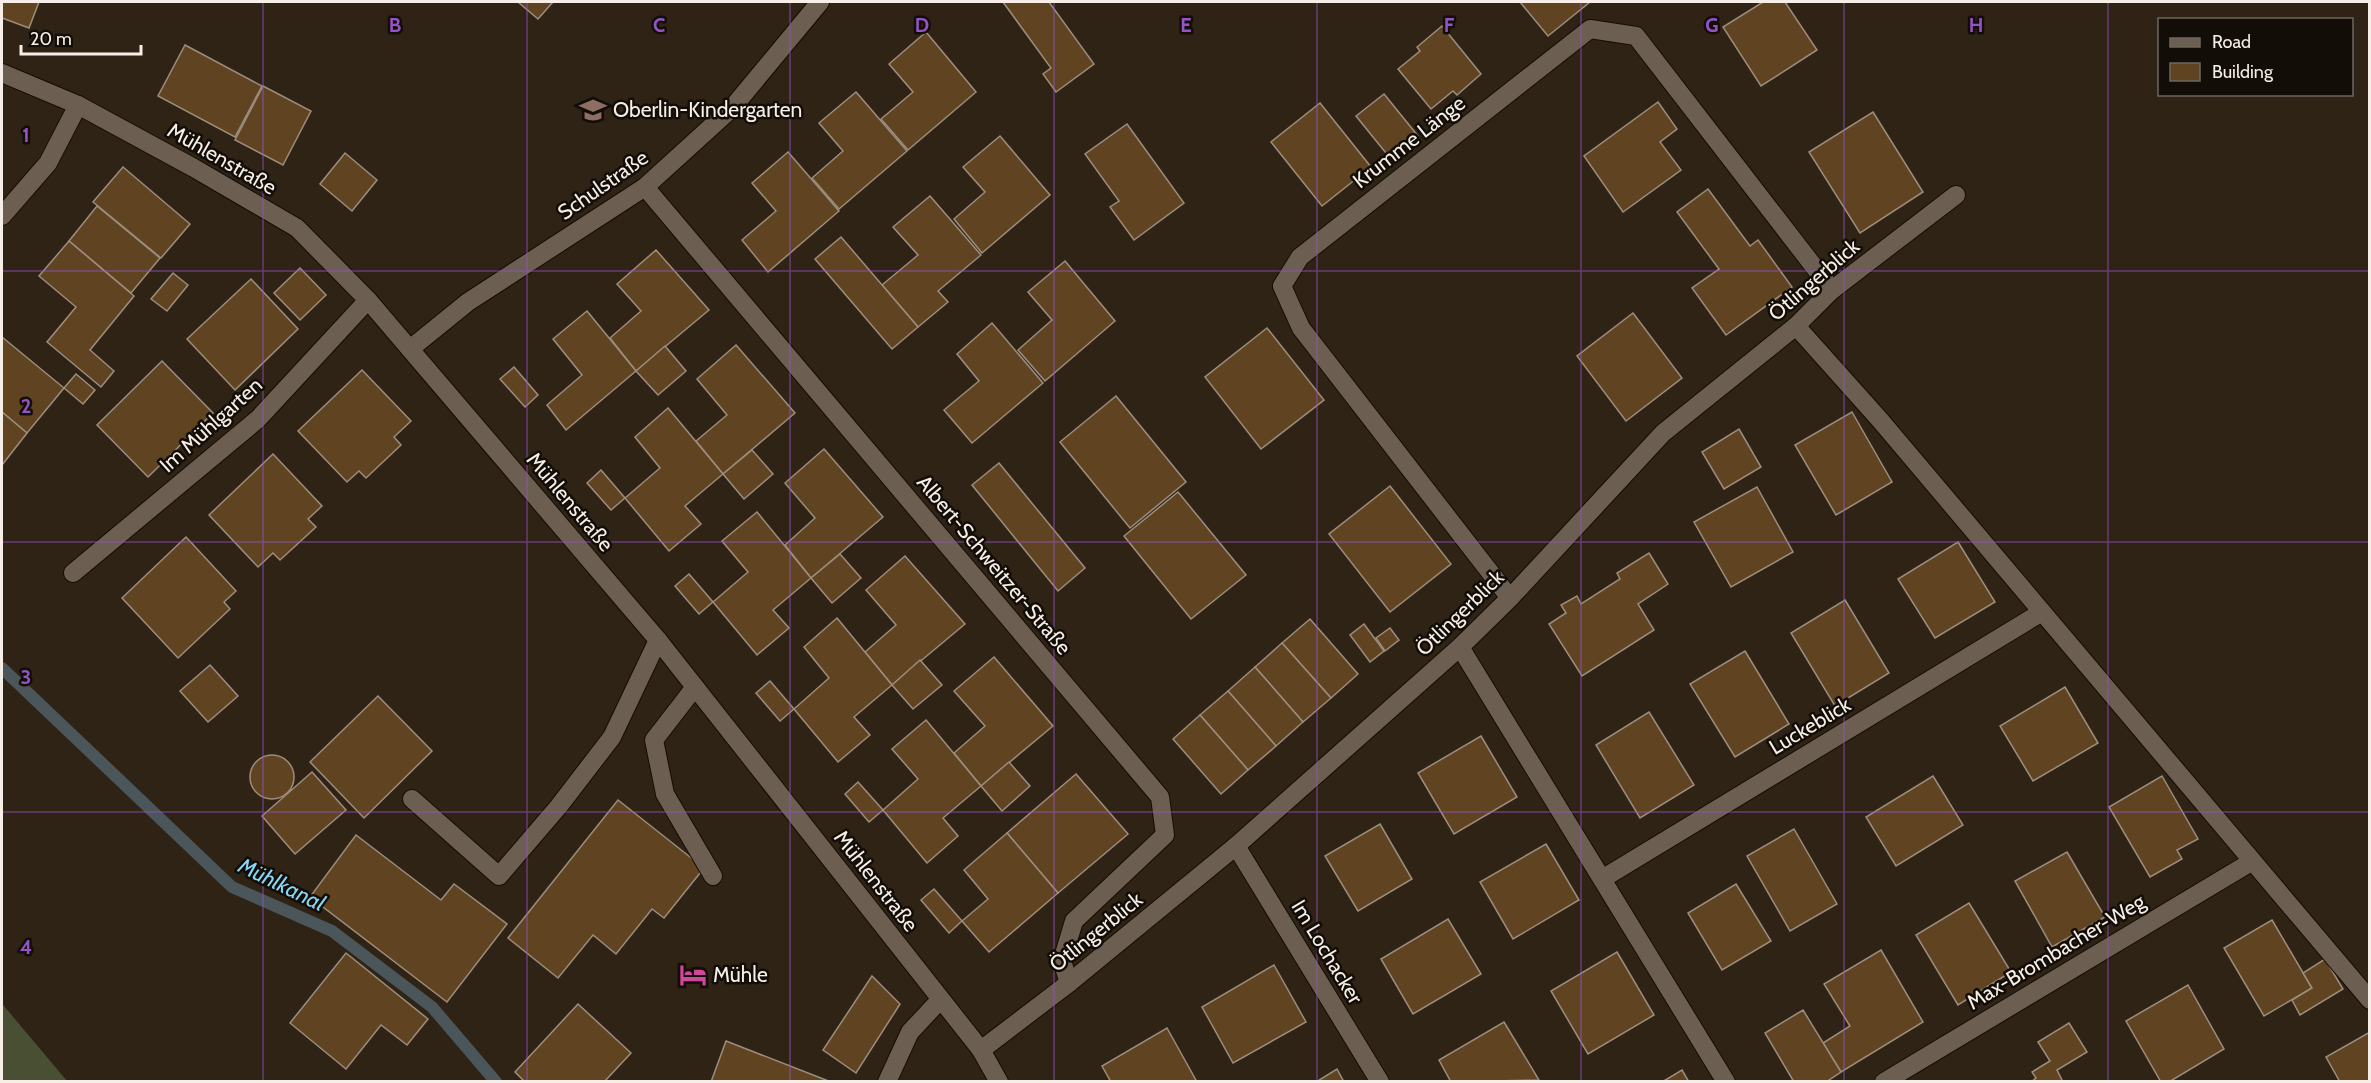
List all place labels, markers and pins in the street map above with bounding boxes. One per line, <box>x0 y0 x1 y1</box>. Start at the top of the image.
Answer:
school or university icon: Oberlin-Kindergarten <box>578 95 608 125</box>
place label: Oberlin-Kindergarten <box>613 97 802 122</box>
hotel icon: Mühle <box>678 960 708 990</box>
place label: Mühle <box>713 962 768 987</box>

